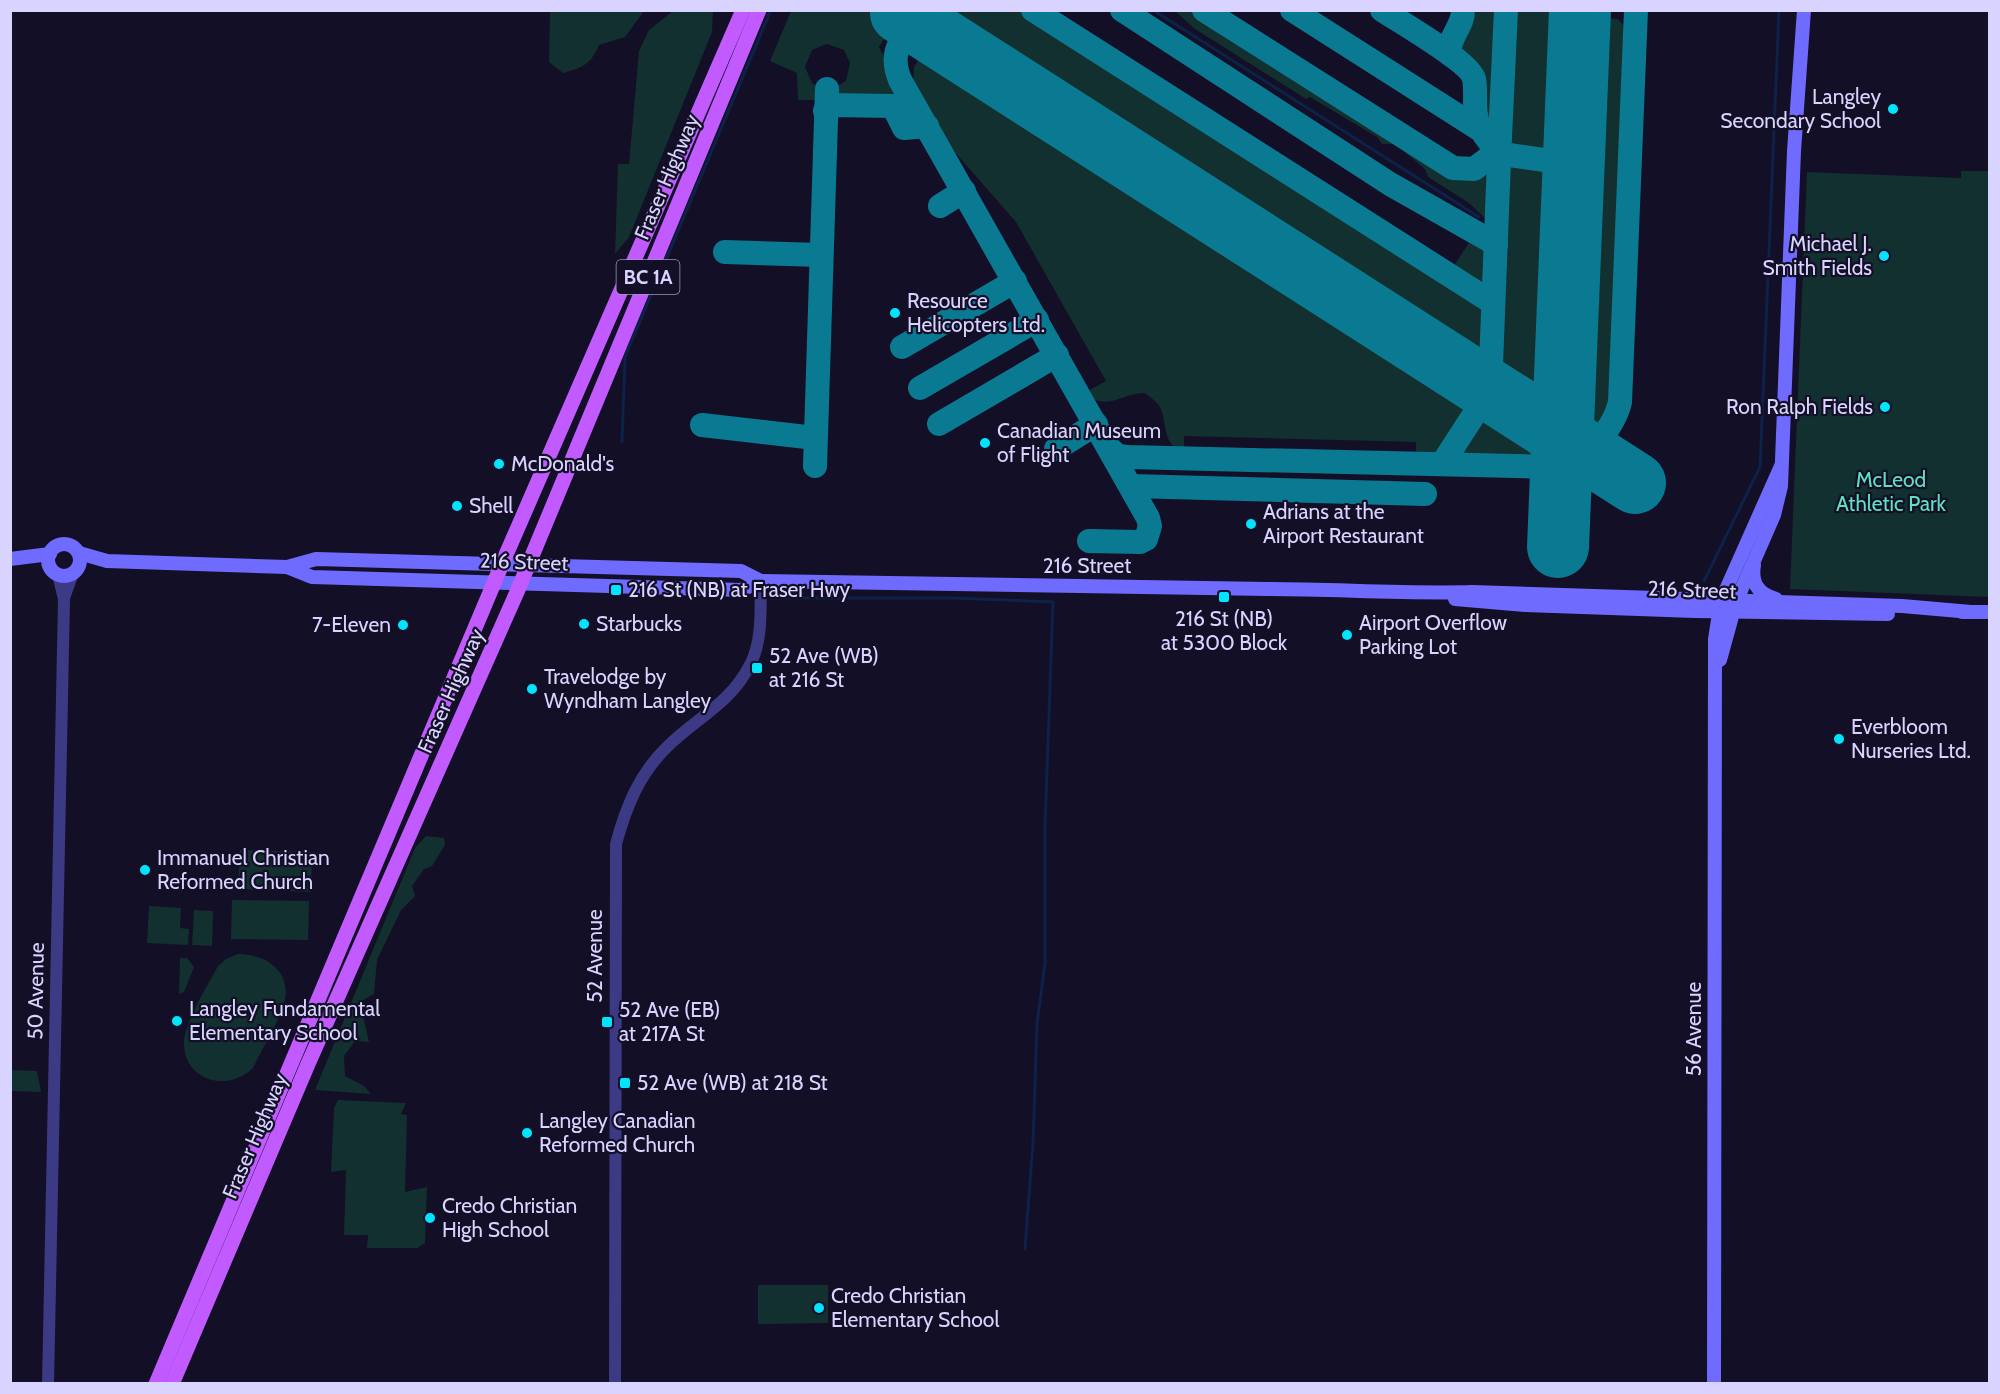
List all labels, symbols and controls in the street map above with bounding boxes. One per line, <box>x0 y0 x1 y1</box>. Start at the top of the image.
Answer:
place label: Langley Secondary School <box>1720 84 1881 133</box>
marker: Langley Secondary School <box>1886 102 1900 116</box>
street label: Fraser Highway <box>629 110 704 243</box>
place label: Michael J. Smith Fields <box>1763 231 1872 280</box>
marker: Michael J. Smith Fields <box>1877 249 1891 263</box>
road number: BC 1A <box>616 260 680 294</box>
place label: Resource Helicopters Ltd. <box>907 288 1045 337</box>
marker: Resource Helicopters Ltd. <box>888 306 902 320</box>
place label: Ron Ralph Fields <box>1726 394 1873 419</box>
marker: Ron Ralph Fields <box>1878 400 1892 414</box>
place label: Canadian Museum of Flight <box>997 418 1161 467</box>
marker: Canadian Museum of Flight <box>978 436 992 450</box>
place label: McDonald's <box>511 451 615 476</box>
marker: McDonald's <box>492 457 506 471</box>
park label: McLeod Athletic Park <box>1836 467 1947 516</box>
place label: Shell <box>469 493 513 518</box>
marker: Shell <box>450 499 464 513</box>
place label: Adrians at the Airport Restaurant <box>1263 499 1424 548</box>
marker: Adrians at the Airport Restaurant <box>1244 517 1258 531</box>
street label: 216 Street <box>479 547 569 576</box>
street label: 216 Street <box>1043 553 1131 578</box>
street label: 216 Street <box>1647 575 1737 604</box>
place label: 216 St (NB) at Fraser Hwy <box>628 577 851 602</box>
marker: 216 St (NB) at Fraser Hwy <box>609 583 623 597</box>
marker: 216 St (NB) at 5300 Block <box>1217 590 1231 604</box>
place label: 216 St (NB) at 5300 Block <box>1161 606 1288 655</box>
place label: Airport Overflow Parking Lot <box>1359 610 1507 659</box>
place label: Starbucks <box>596 611 682 636</box>
place label: 7-Eleven <box>312 612 391 637</box>
marker: Starbucks <box>577 617 591 631</box>
marker: 7-Eleven <box>396 618 410 632</box>
street label: Fraser Highway <box>412 624 489 757</box>
marker: Airport Overflow Parking Lot <box>1340 628 1354 642</box>
place label: 52 Ave (WB) at 216 St <box>769 643 879 692</box>
marker: 52 Ave (WB) at 216 St <box>750 661 764 675</box>
place label: Travelodge by Wyndham Langley <box>544 664 712 713</box>
marker: Travelodge by Wyndham Langley <box>525 682 539 696</box>
place label: Everbloom Nurseries Ltd. <box>1851 714 1971 763</box>
marker: Everbloom Nurseries Ltd. <box>1832 732 1846 746</box>
place label: Immanuel Christian Reformed Church <box>157 845 330 894</box>
marker: Immanuel Christian Reformed Church <box>138 863 152 877</box>
street label: 52 Avenue <box>582 909 607 1003</box>
street label: 50 Avenue <box>22 942 49 1040</box>
street label: 56 Avenue <box>1681 981 1706 1076</box>
place label: Langley Fundamental Elementary School <box>189 996 380 1045</box>
place label: 52 Ave (EB) at 217A St <box>619 997 720 1046</box>
marker: Langley Fundamental Elementary School <box>170 1014 184 1028</box>
marker: 52 Ave (EB) at 217A St <box>600 1015 614 1029</box>
street label: Fraser Highway <box>217 1069 292 1202</box>
place label: 52 Ave (WB) at 218 St <box>637 1070 828 1095</box>
marker: 52 Ave (WB) at 218 St <box>618 1076 632 1090</box>
place label: Langley Canadian Reformed Church <box>539 1108 695 1157</box>
marker: Langley Canadian Reformed Church <box>520 1126 534 1140</box>
place label: Credo Christian High School <box>442 1193 577 1242</box>
marker: Credo Christian High School <box>423 1211 437 1225</box>
place label: Credo Christian Elementary School <box>831 1283 999 1332</box>
marker: Credo Christian Elementary School <box>812 1301 826 1315</box>

